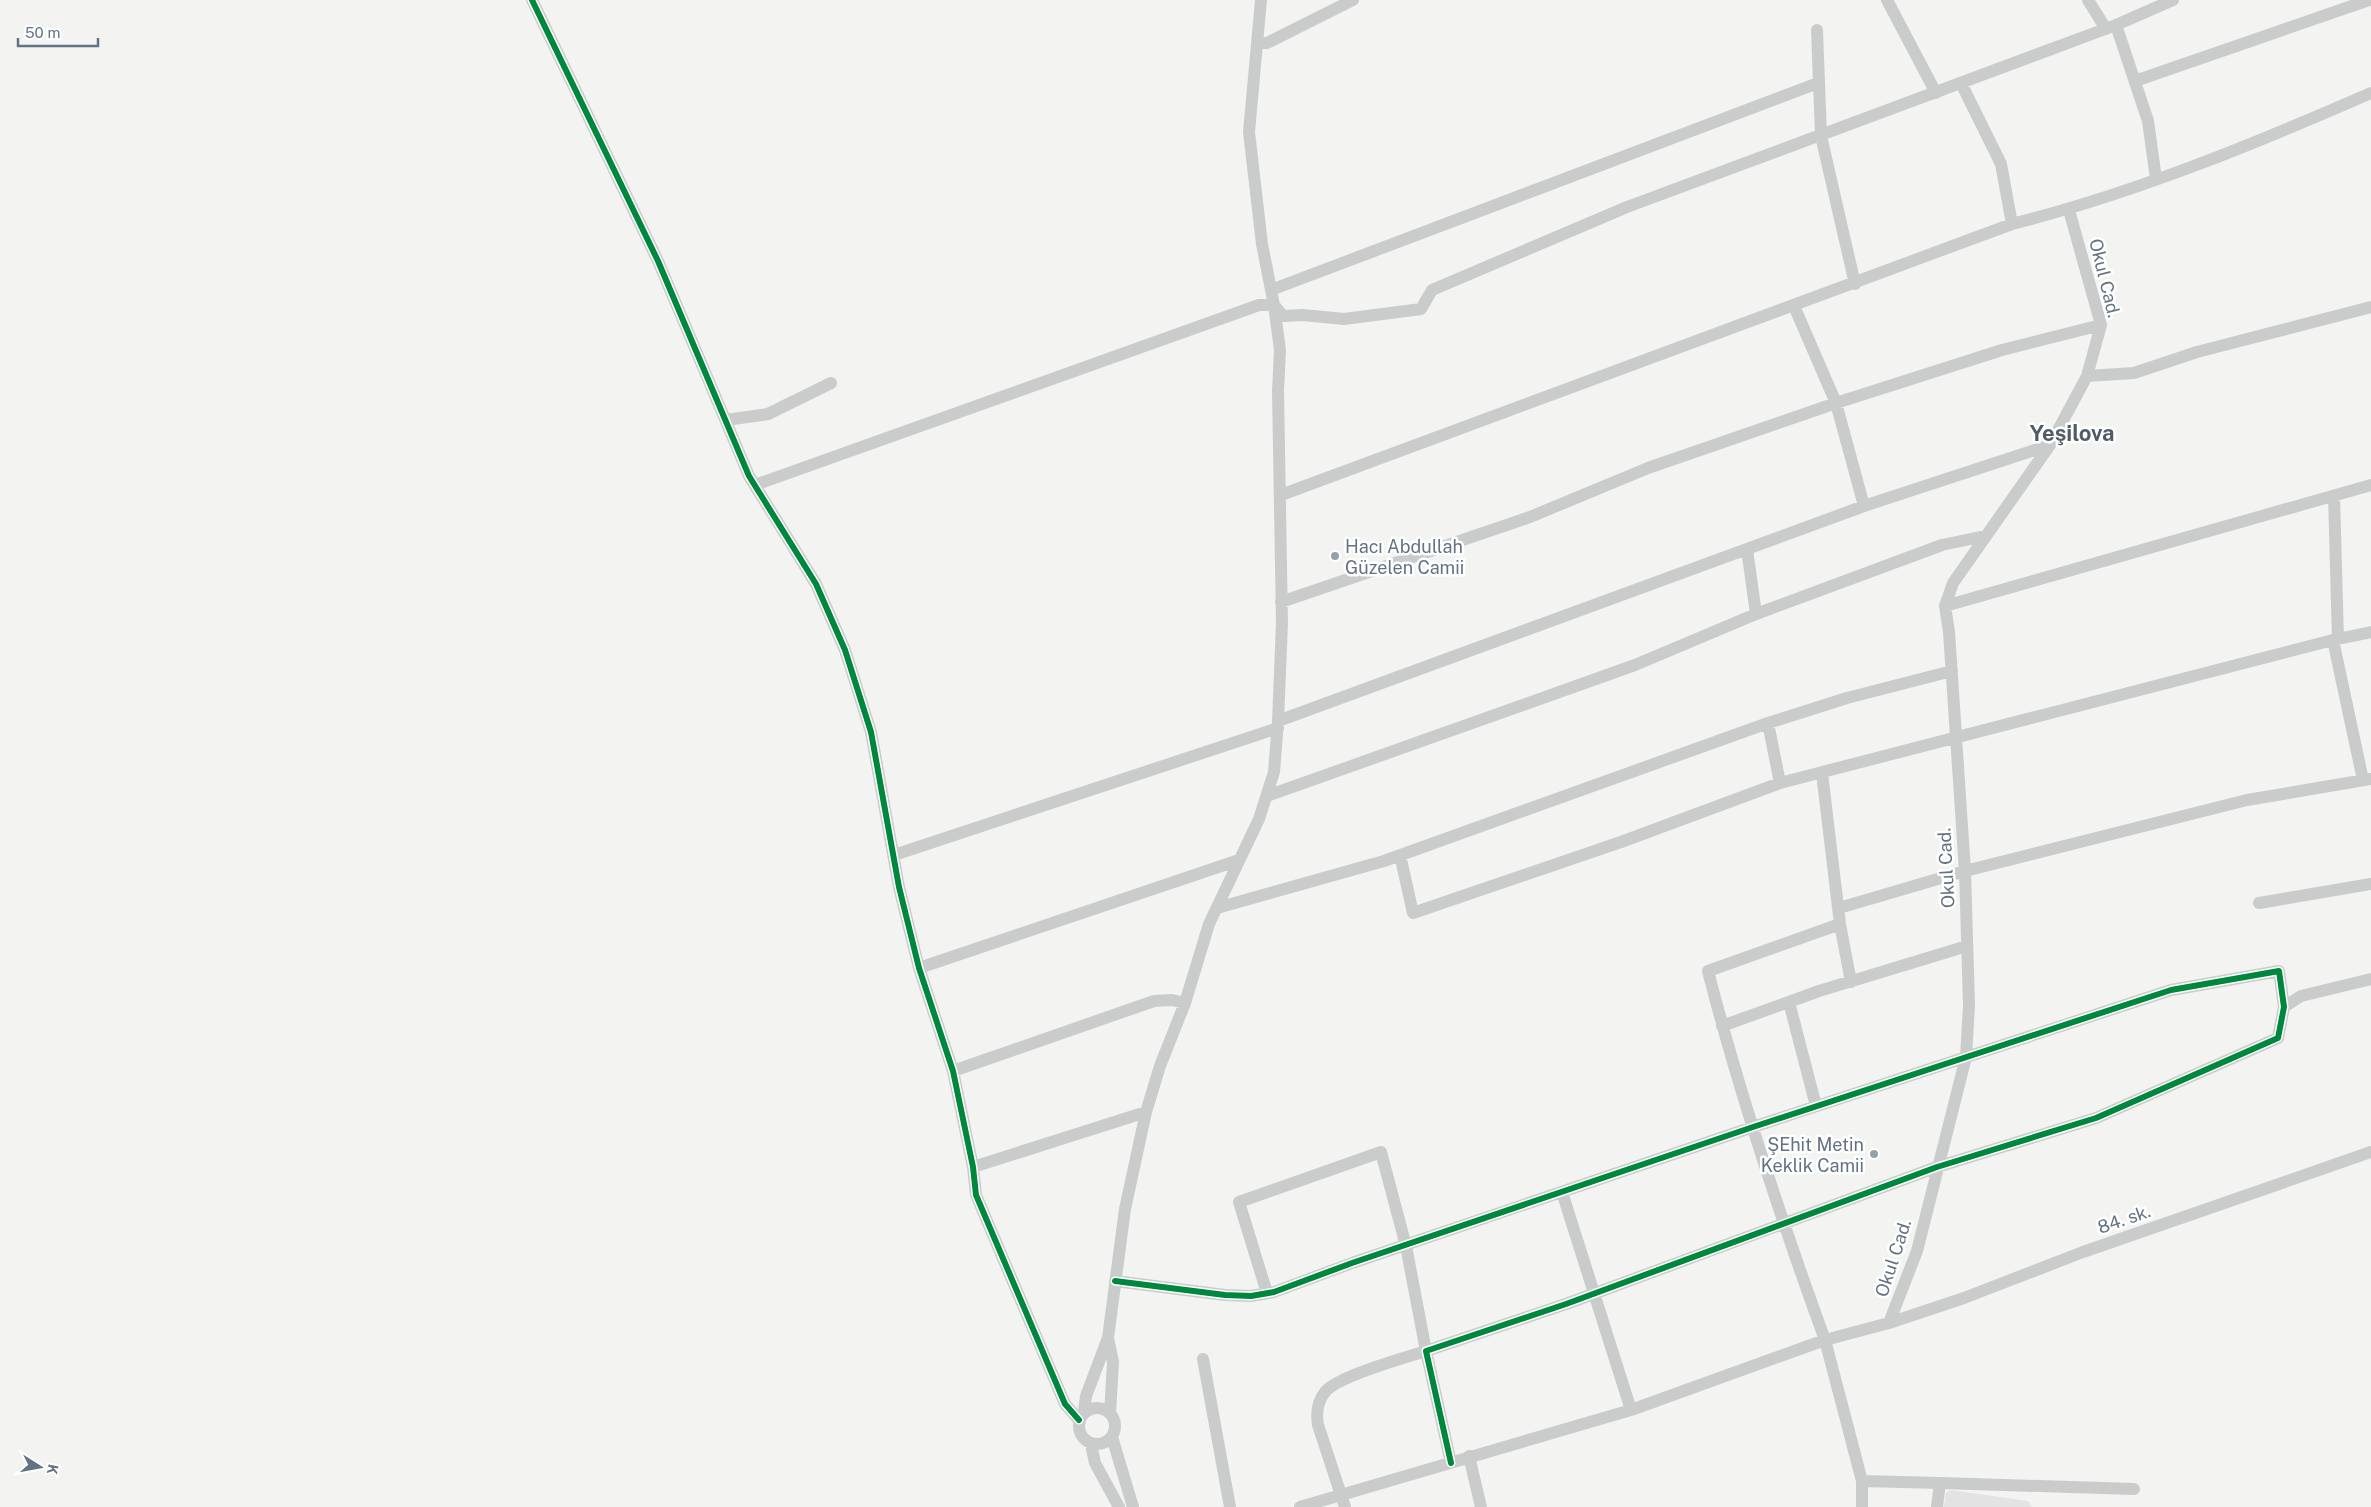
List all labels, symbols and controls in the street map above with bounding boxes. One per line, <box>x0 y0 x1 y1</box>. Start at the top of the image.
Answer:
scale bar <box>18 15 98 47</box>
text: 50 m <box>25 24 60 41</box>
street label: Okul Cad. <box>2085 236 2125 320</box>
district label: Yeşilova <box>2029 420 2115 446</box>
place label: Hacı Abdullah Güzelen Camii <box>1345 536 1464 578</box>
marker: Hacı Abdullah Güzelen Camii <box>1329 550 1341 562</box>
street label: Okul Cad. <box>1933 827 1959 909</box>
place label: ŞEhit Metin Keklik Camii <box>1761 1134 1864 1176</box>
marker: ŞEhit Metin Keklik Camii <box>1868 1148 1880 1160</box>
street label: 84. sk. <box>2095 1200 2153 1238</box>
street label: Okul Cad. <box>1871 1217 1915 1299</box>
north arrow <box>15 1442 65 1492</box>
text: K <box>44 1463 62 1476</box>

